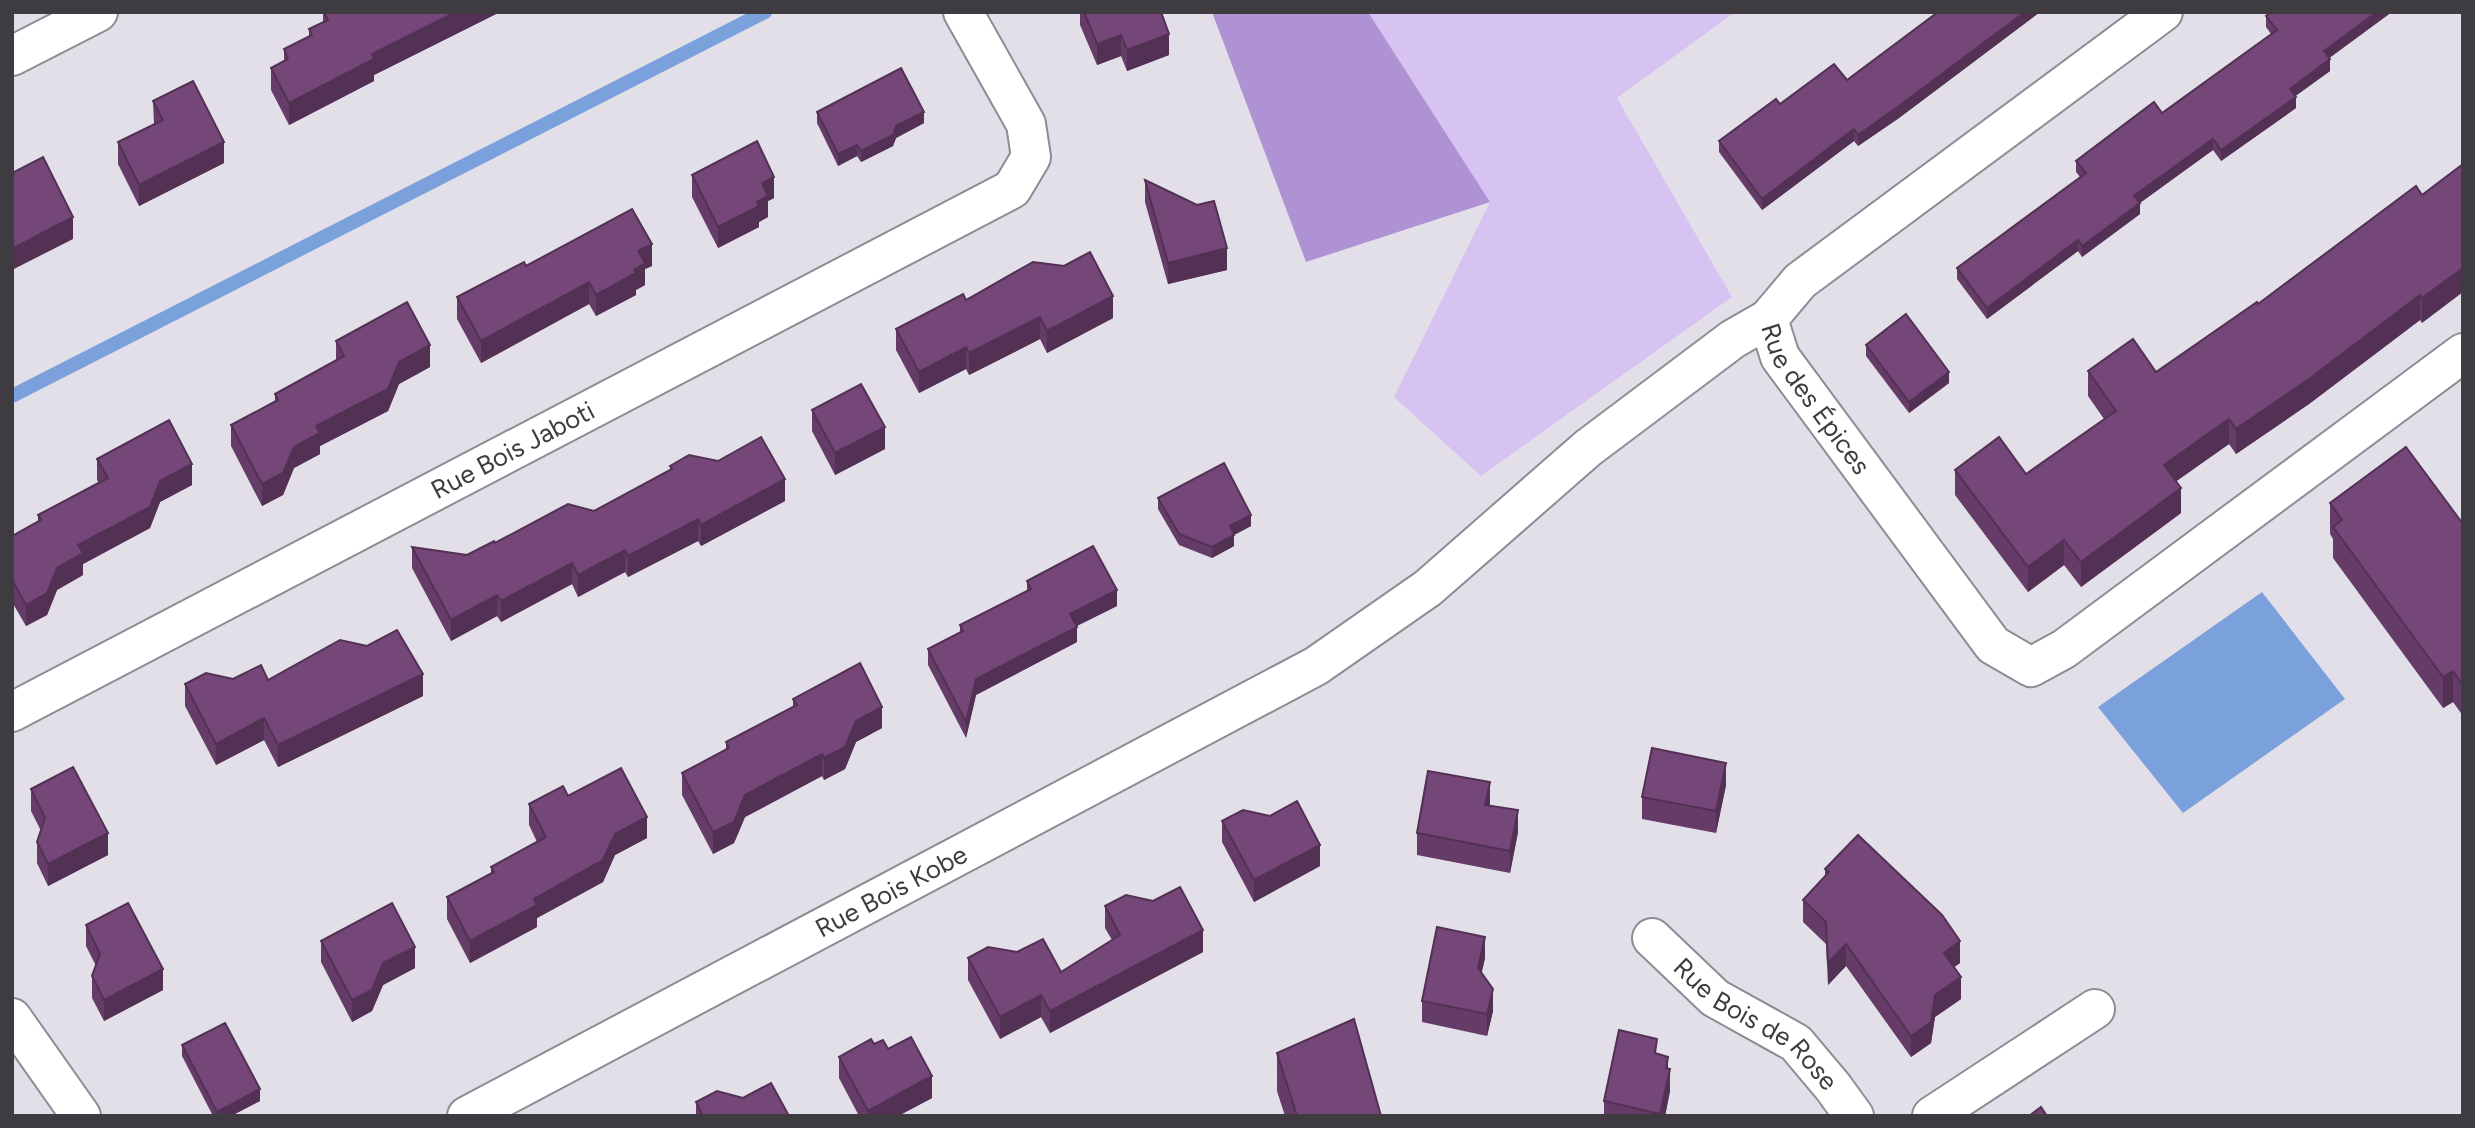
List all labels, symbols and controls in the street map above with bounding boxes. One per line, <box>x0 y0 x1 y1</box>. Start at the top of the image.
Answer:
street label: Rue des Épices <box>1754 319 1877 481</box>
street label: Rue Bois Jaboti <box>426 394 600 506</box>
street label: Rue Bois Kobe <box>810 838 972 945</box>
street label: Rue Bois de Rose <box>1667 951 1845 1097</box>

